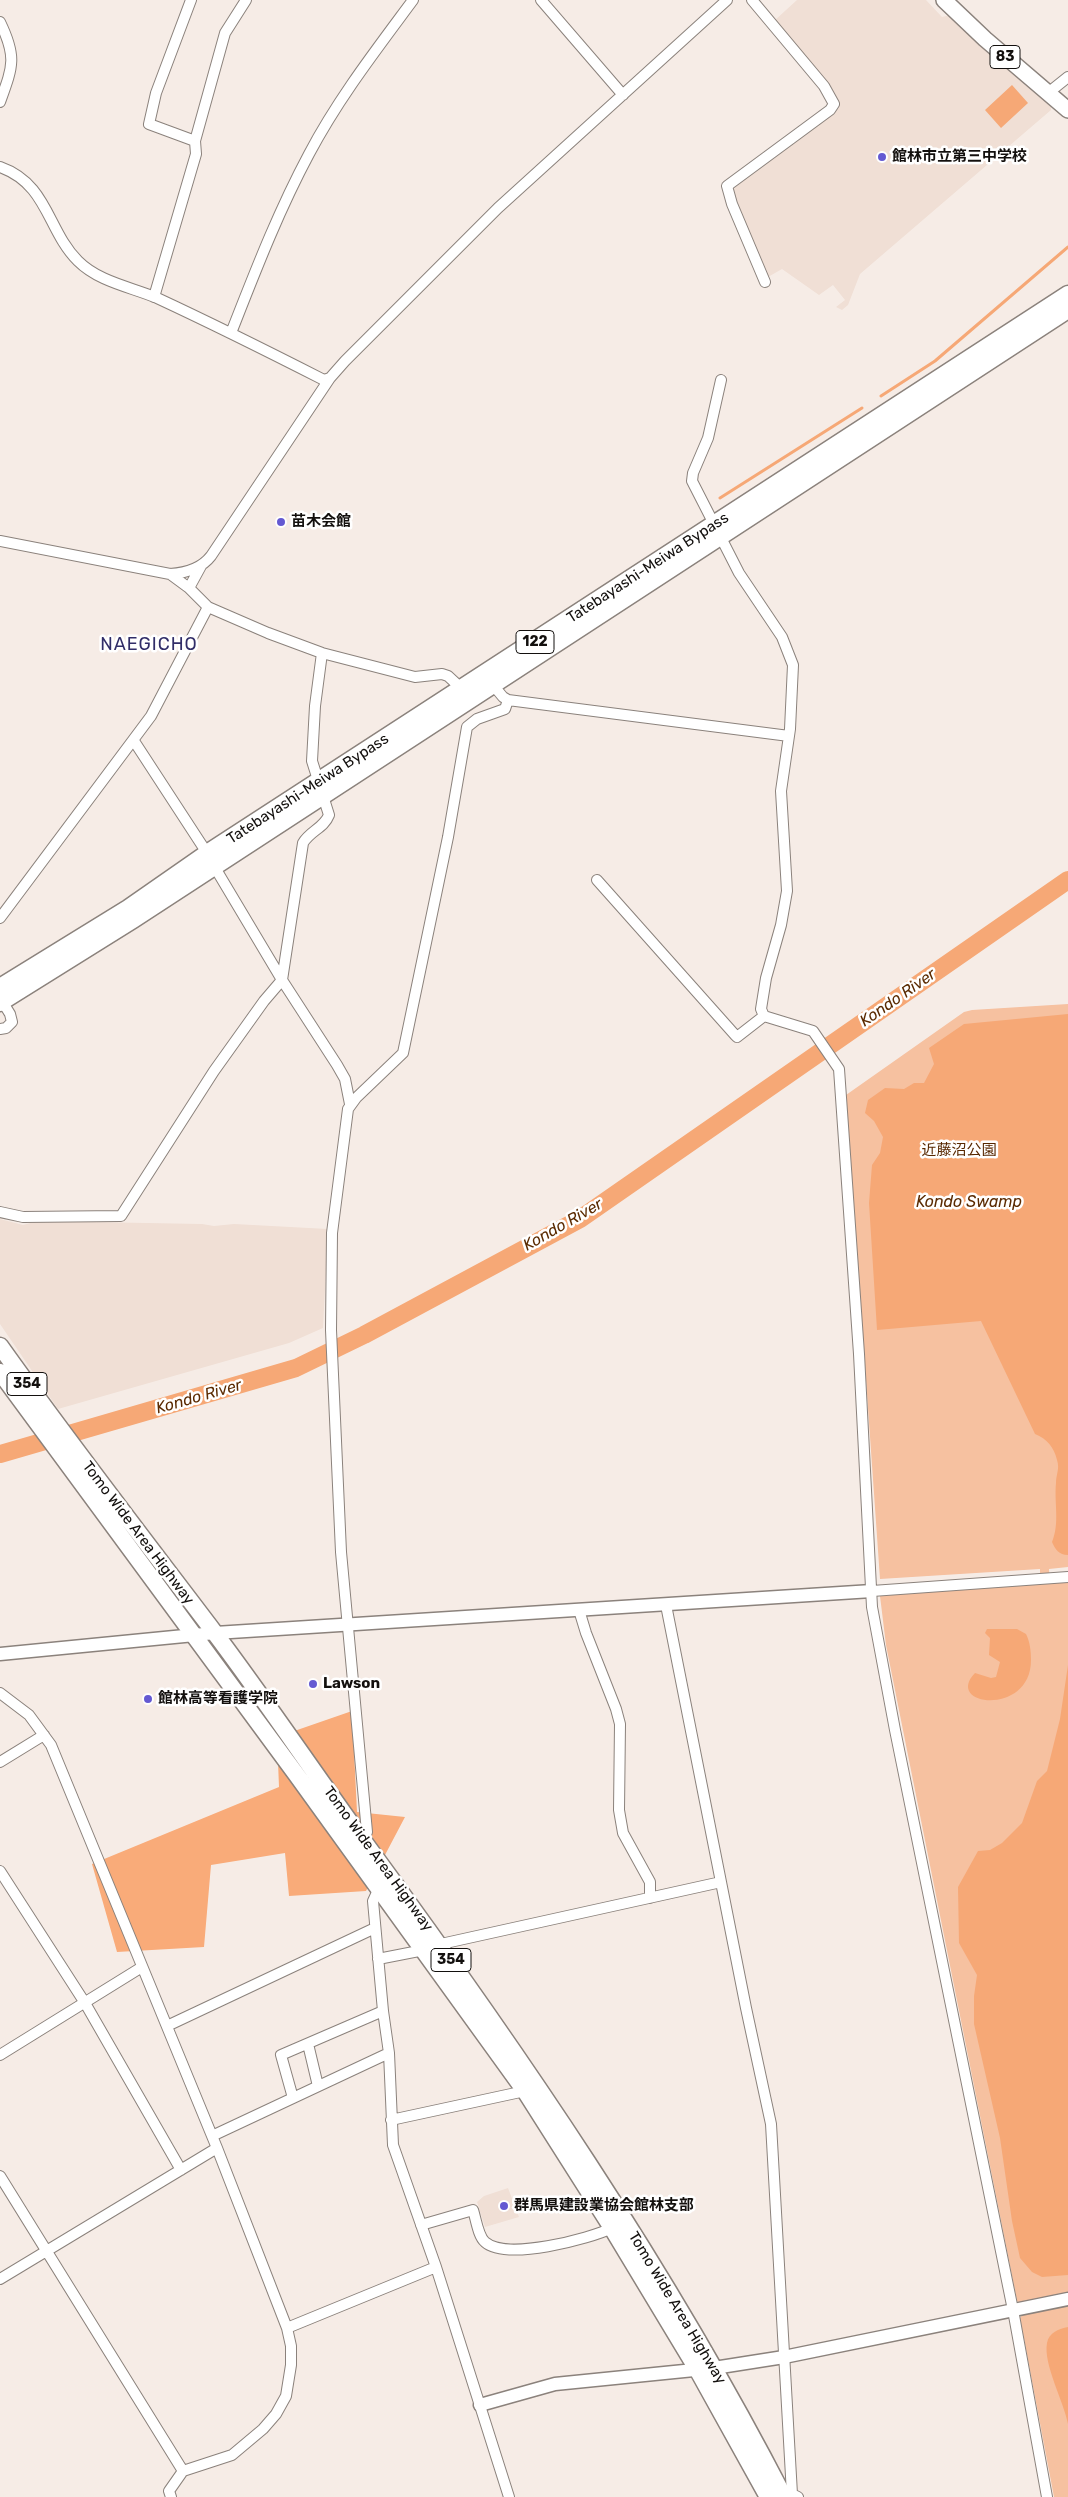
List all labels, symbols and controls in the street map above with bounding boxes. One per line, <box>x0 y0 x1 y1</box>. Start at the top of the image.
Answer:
road number: 83 <box>990 46 1020 68</box>
place label: 館林市立第三中学校 <box>892 148 1027 166</box>
marker: 館林市立第三中学校 <box>876 151 888 163</box>
street label: Tatebayashi-Meiwa Bypass <box>564 509 732 627</box>
place label: 苗木会館 <box>291 513 351 531</box>
marker: 苗木会館 <box>275 516 287 528</box>
road number: 122 <box>516 630 554 654</box>
district label: NAEGICHO <box>99 634 199 656</box>
street label: Tatebayashi-Meiwa Bypass <box>224 730 392 848</box>
water label: Kondo River <box>856 965 940 1031</box>
park label: 近藤沼公園 <box>922 1142 996 1160</box>
water label: Kondo Swamp <box>916 1192 1022 1212</box>
water label: Kondo River <box>520 1195 606 1255</box>
road number: 354 <box>7 1372 47 1396</box>
water label: Kondo River <box>154 1376 244 1418</box>
street label: Tomo Wide Area Highway <box>78 1458 198 1608</box>
place label: Lawson <box>323 1675 380 1693</box>
marker: Lawson <box>307 1678 319 1690</box>
place label: 館林高等看護学院 <box>158 1690 278 1708</box>
marker: 館林高等看護学院 <box>142 1693 154 1705</box>
street label: Tomo Wide Area Highway <box>319 1783 437 1935</box>
road number: 354 <box>431 1948 471 1972</box>
place label: 群馬県建設業協会館林支部 <box>514 2197 694 2215</box>
marker: 群馬県建設業協会館林支部 <box>498 2200 510 2212</box>
street label: Tomo Wide Area Highway <box>624 2229 730 2387</box>

